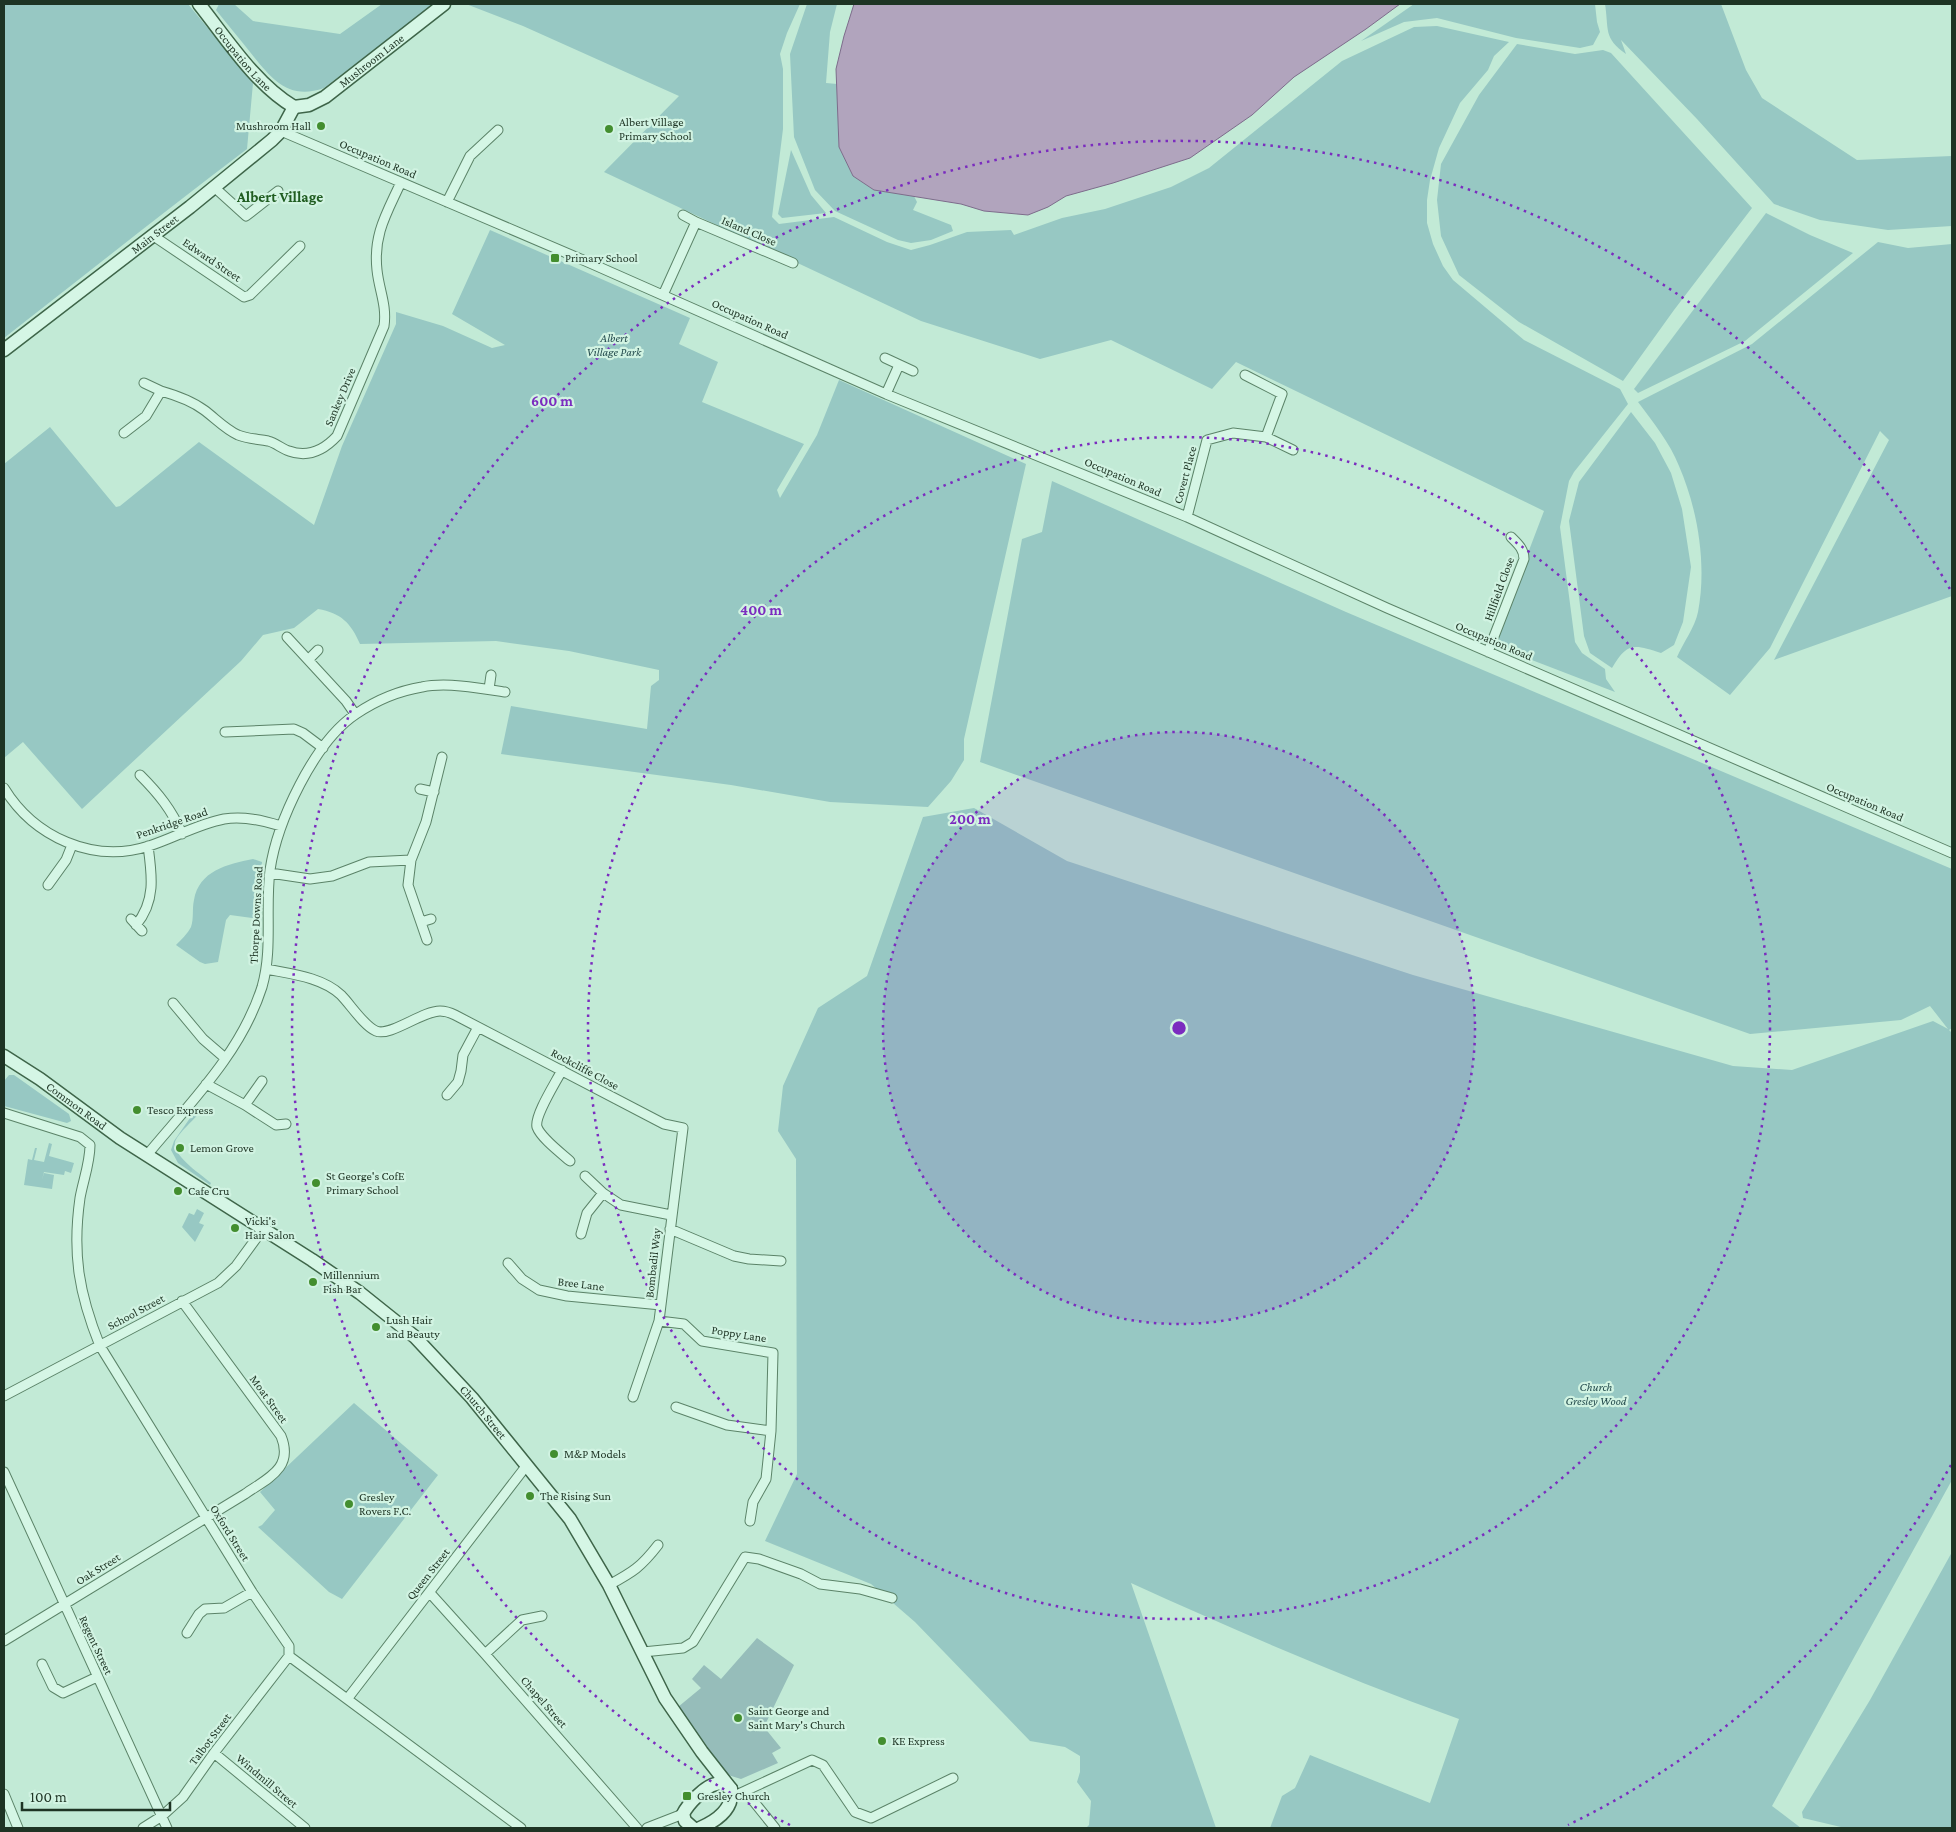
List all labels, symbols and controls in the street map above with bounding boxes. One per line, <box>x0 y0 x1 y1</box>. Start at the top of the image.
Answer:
street label: Occupation Lane <box>211 23 274 94</box>
street label: Mushroom Lane <box>336 31 407 90</box>
place label: Albert Village Primary School <box>619 115 692 143</box>
place label: Mushroom Hall <box>236 119 311 133</box>
marker: Mushroom Hall <box>315 120 327 132</box>
marker: Albert Village Primary School <box>603 123 615 135</box>
street label: Occupation Road <box>337 136 419 182</box>
district label: Albert Village <box>236 189 323 205</box>
street label: Main Street <box>128 211 182 257</box>
street label: Island Close <box>719 213 779 249</box>
street label: Edward Street <box>180 235 245 285</box>
place label: Primary School <box>565 251 638 265</box>
marker: Primary School <box>549 252 561 264</box>
street label: Occupation Road <box>710 296 791 342</box>
park label: Albert Village Park <box>587 331 642 359</box>
street label: Sankey Drive <box>321 366 359 428</box>
text: 600 m <box>531 393 573 409</box>
street label: Covert Place <box>1171 445 1199 505</box>
street label: Occupation Road <box>1082 454 1164 500</box>
street label: Hillfield Close <box>1481 555 1517 623</box>
text: 400 m <box>740 602 782 618</box>
street label: Occupation Road <box>1453 618 1535 664</box>
street label: Occupation Road <box>1824 779 1906 825</box>
street label: Penkridge Road <box>134 804 210 842</box>
text: 200 m <box>949 811 991 827</box>
street label: Thorpe Downs Road <box>246 865 266 964</box>
centre of rings <box>1170 1019 1188 1037</box>
street label: Rockcliffe Close <box>549 1045 621 1093</box>
street label: Common Road <box>44 1079 110 1133</box>
place label: Tesco Express <box>147 1103 213 1117</box>
marker: Tesco Express <box>131 1104 143 1116</box>
place label: Lemon Grove <box>190 1141 254 1155</box>
marker: Lemon Grove <box>174 1142 186 1154</box>
place label: St George's CofE Primary School <box>326 1169 405 1197</box>
marker: St George's CofE Primary School <box>310 1177 322 1189</box>
place label: Cafe Cru <box>188 1184 230 1198</box>
marker: Cafe Cru <box>172 1185 184 1197</box>
place label: Vicki's Hair Salon <box>245 1214 295 1242</box>
marker: Vicki's Hair Salon <box>229 1222 241 1234</box>
street label: Bombadil Way <box>642 1227 664 1299</box>
place label: Millennium Fish Bar <box>323 1268 380 1296</box>
street label: Bree Lane <box>557 1274 605 1294</box>
marker: Millennium Fish Bar <box>307 1276 319 1288</box>
street label: School Street <box>105 1291 168 1333</box>
place label: Lush Hair and Beauty <box>386 1313 440 1341</box>
marker: Lush Hair and Beauty <box>370 1321 382 1333</box>
street label: Poppy Lane <box>711 1323 767 1345</box>
street label: Moat Street <box>247 1372 292 1427</box>
park label: Church Gresley Wood <box>1566 1380 1627 1408</box>
street label: Church Street <box>457 1383 510 1443</box>
place label: M&P Models <box>564 1447 626 1461</box>
marker: M&P Models <box>548 1448 560 1460</box>
place label: The Rising Sun <box>540 1489 612 1503</box>
place label: Gresley Rovers F.C. <box>359 1490 412 1518</box>
marker: The Rising Sun <box>524 1490 536 1502</box>
marker: Gresley Rovers F.C. <box>343 1498 355 1510</box>
street label: Oxford Street <box>207 1502 253 1565</box>
street label: Queen Street <box>403 1545 453 1603</box>
street label: Oak Street <box>73 1549 124 1588</box>
street label: Regent Street <box>76 1613 116 1678</box>
street label: Chapel Street <box>518 1673 571 1732</box>
place label: Saint George and Saint Mary's Church <box>748 1704 846 1732</box>
street label: Talbot Street <box>186 1709 235 1768</box>
marker: Saint George and Saint Mary's Church <box>732 1712 744 1724</box>
place label: KE Express <box>892 1734 945 1748</box>
marker: KE Express <box>876 1735 888 1747</box>
street label: Windmill Street <box>233 1751 301 1812</box>
scale bar <box>22 1780 170 1812</box>
text: 100 m <box>30 1789 67 1805</box>
place label: Gresley Church <box>697 1789 771 1803</box>
marker: Gresley Church <box>681 1790 693 1802</box>

